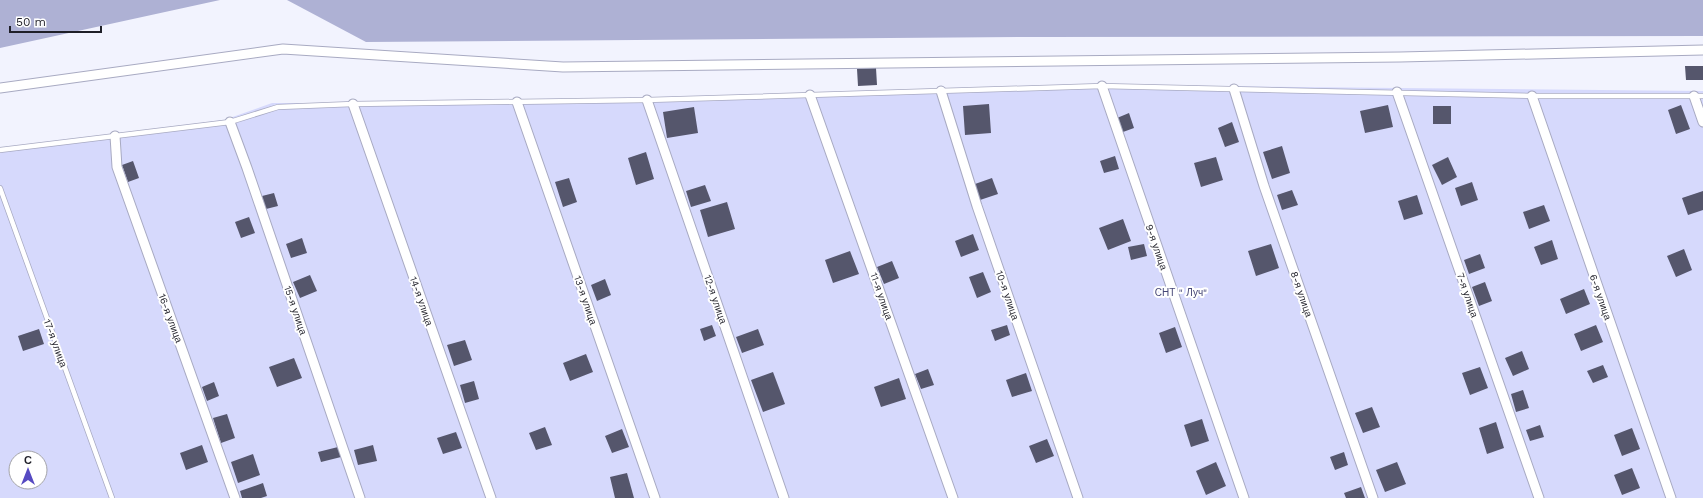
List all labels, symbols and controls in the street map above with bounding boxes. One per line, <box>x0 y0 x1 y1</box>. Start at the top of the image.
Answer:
scale bar <box>10 8 101 34</box>
text: 50 m <box>16 15 46 29</box>
street label: 9-я улица <box>1144 223 1170 272</box>
street label: 10-я улица <box>994 269 1021 322</box>
street label: 8-я улица <box>1289 270 1315 319</box>
street label: 11-я улица <box>868 271 895 322</box>
street label: 7-я улица <box>1455 271 1480 319</box>
street label: 12-я улица <box>702 273 729 325</box>
street label: 6-я улица <box>1588 273 1614 322</box>
street label: 13-я улица <box>572 274 599 327</box>
street label: 14-я улица <box>408 275 435 328</box>
street label: 15-я улица <box>282 284 309 337</box>
park label: СНТ " Луч" <box>1155 287 1207 298</box>
street label: 16-я улица <box>157 292 185 345</box>
street label: 17-я улица <box>42 318 69 369</box>
north arrow <box>8 450 48 490</box>
text: С <box>24 454 32 467</box>

